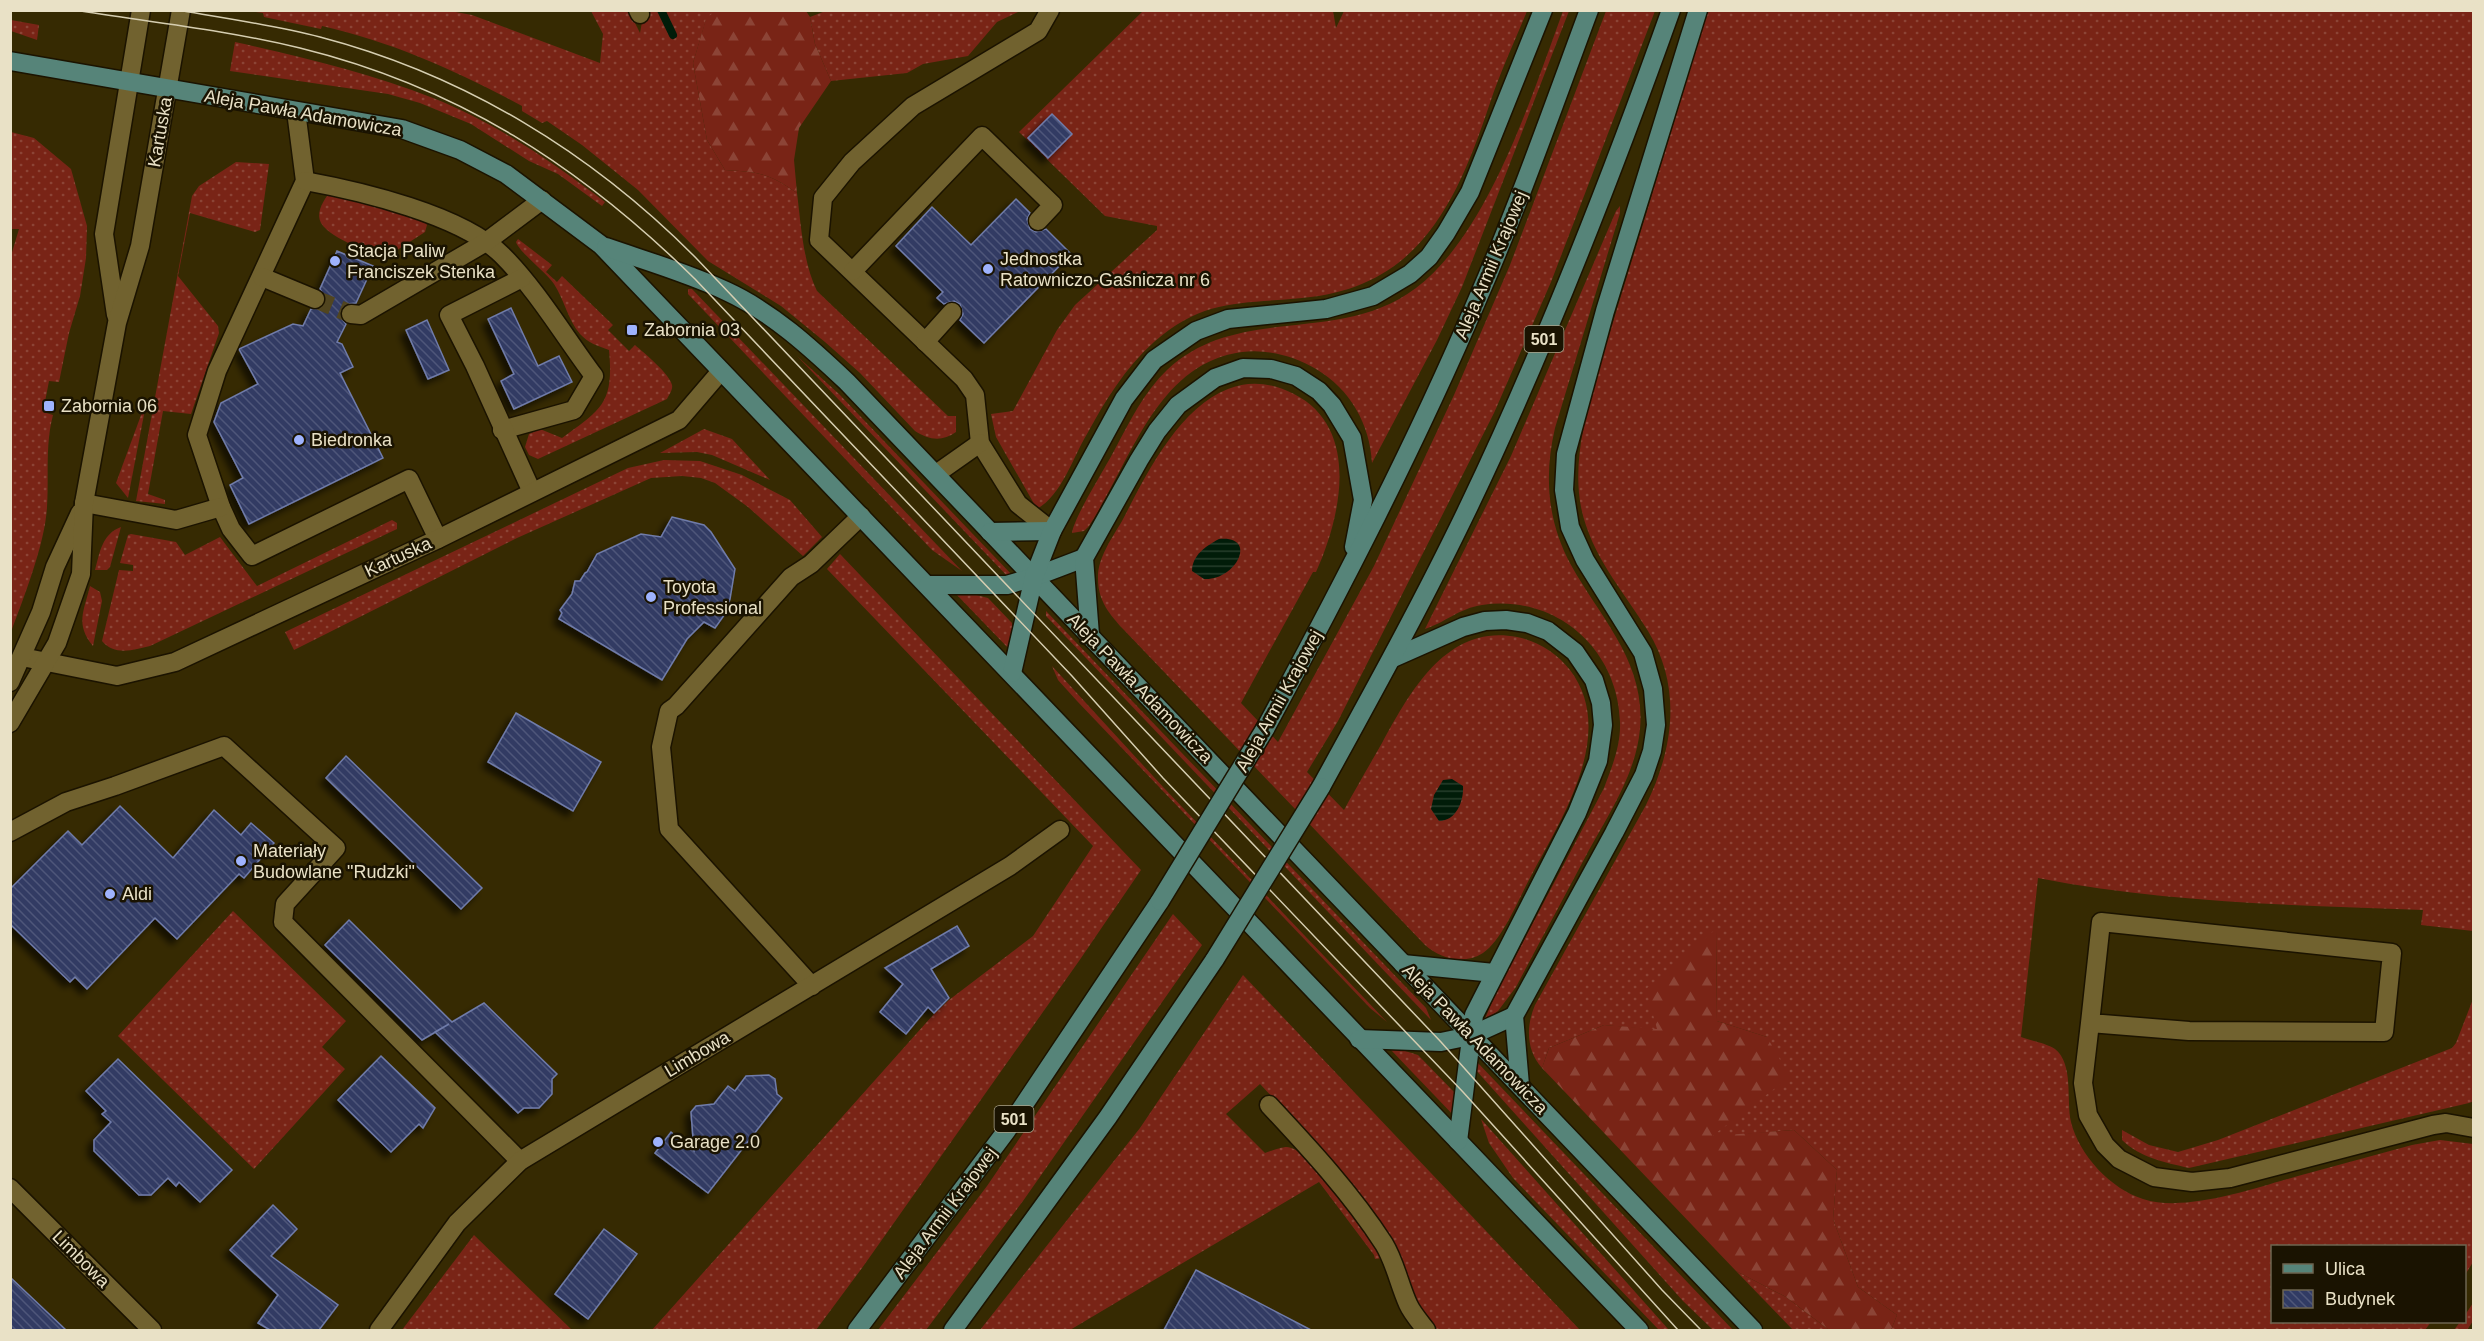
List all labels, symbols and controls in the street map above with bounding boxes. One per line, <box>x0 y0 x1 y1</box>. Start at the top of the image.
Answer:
street label: Aleja Pawła Adamowicza <box>203 86 404 140</box>
street label: Kartuska <box>144 94 176 169</box>
street label: Aleja Armii Krajowej <box>1451 188 1531 342</box>
place label: Stacja Paliw Franciszek Stenka <box>347 241 496 282</box>
place label: Jednostka Ratowniczo-Gaśnicza nr 6 <box>1000 249 1210 290</box>
marker: Stacja Paliw Franciszek Stenka <box>328 254 342 268</box>
marker: Jednostka Ratowniczo-Gaśnicza nr 6 <box>981 262 995 276</box>
place label: Zabornia 03 <box>644 320 740 340</box>
marker: Zabornia 03 <box>625 323 639 337</box>
road number: 501 <box>1524 326 1564 352</box>
place label: Zabornia 06 <box>61 396 157 416</box>
marker: Zabornia 06 <box>42 399 56 413</box>
place label: Biedronka <box>311 430 393 450</box>
marker: Biedronka <box>292 433 306 447</box>
street label: Kartuska <box>362 533 435 581</box>
place label: Toyota Professional <box>663 577 762 618</box>
marker: Toyota Professional <box>644 590 658 604</box>
street label: Aleja Pawła Adamowicza <box>1063 609 1217 768</box>
street label: Aleja Armii Krajowej <box>1232 627 1326 775</box>
place label: Materiały Budowlane "Rudzki" <box>253 841 415 882</box>
marker: Materiały Budowlane "Rudzki" <box>234 854 248 868</box>
place label: Aldi <box>122 884 152 904</box>
marker: Aldi <box>103 887 117 901</box>
street label: Aleja Pawła Adamowicza <box>1398 960 1552 1119</box>
street label: Limbowa <box>661 1026 734 1081</box>
road number: 501 <box>994 1106 1034 1132</box>
place label: Garage 2.0 <box>670 1132 760 1152</box>
marker: Garage 2.0 <box>651 1135 665 1149</box>
street label: Aleja Armii Krajowej <box>889 1143 1001 1283</box>
street label: Limbowa <box>48 1226 114 1292</box>
legend <box>2271 1245 2466 1323</box>
text: Ulica <box>2325 1259 2366 1279</box>
text: Budynek <box>2325 1289 2396 1309</box>

